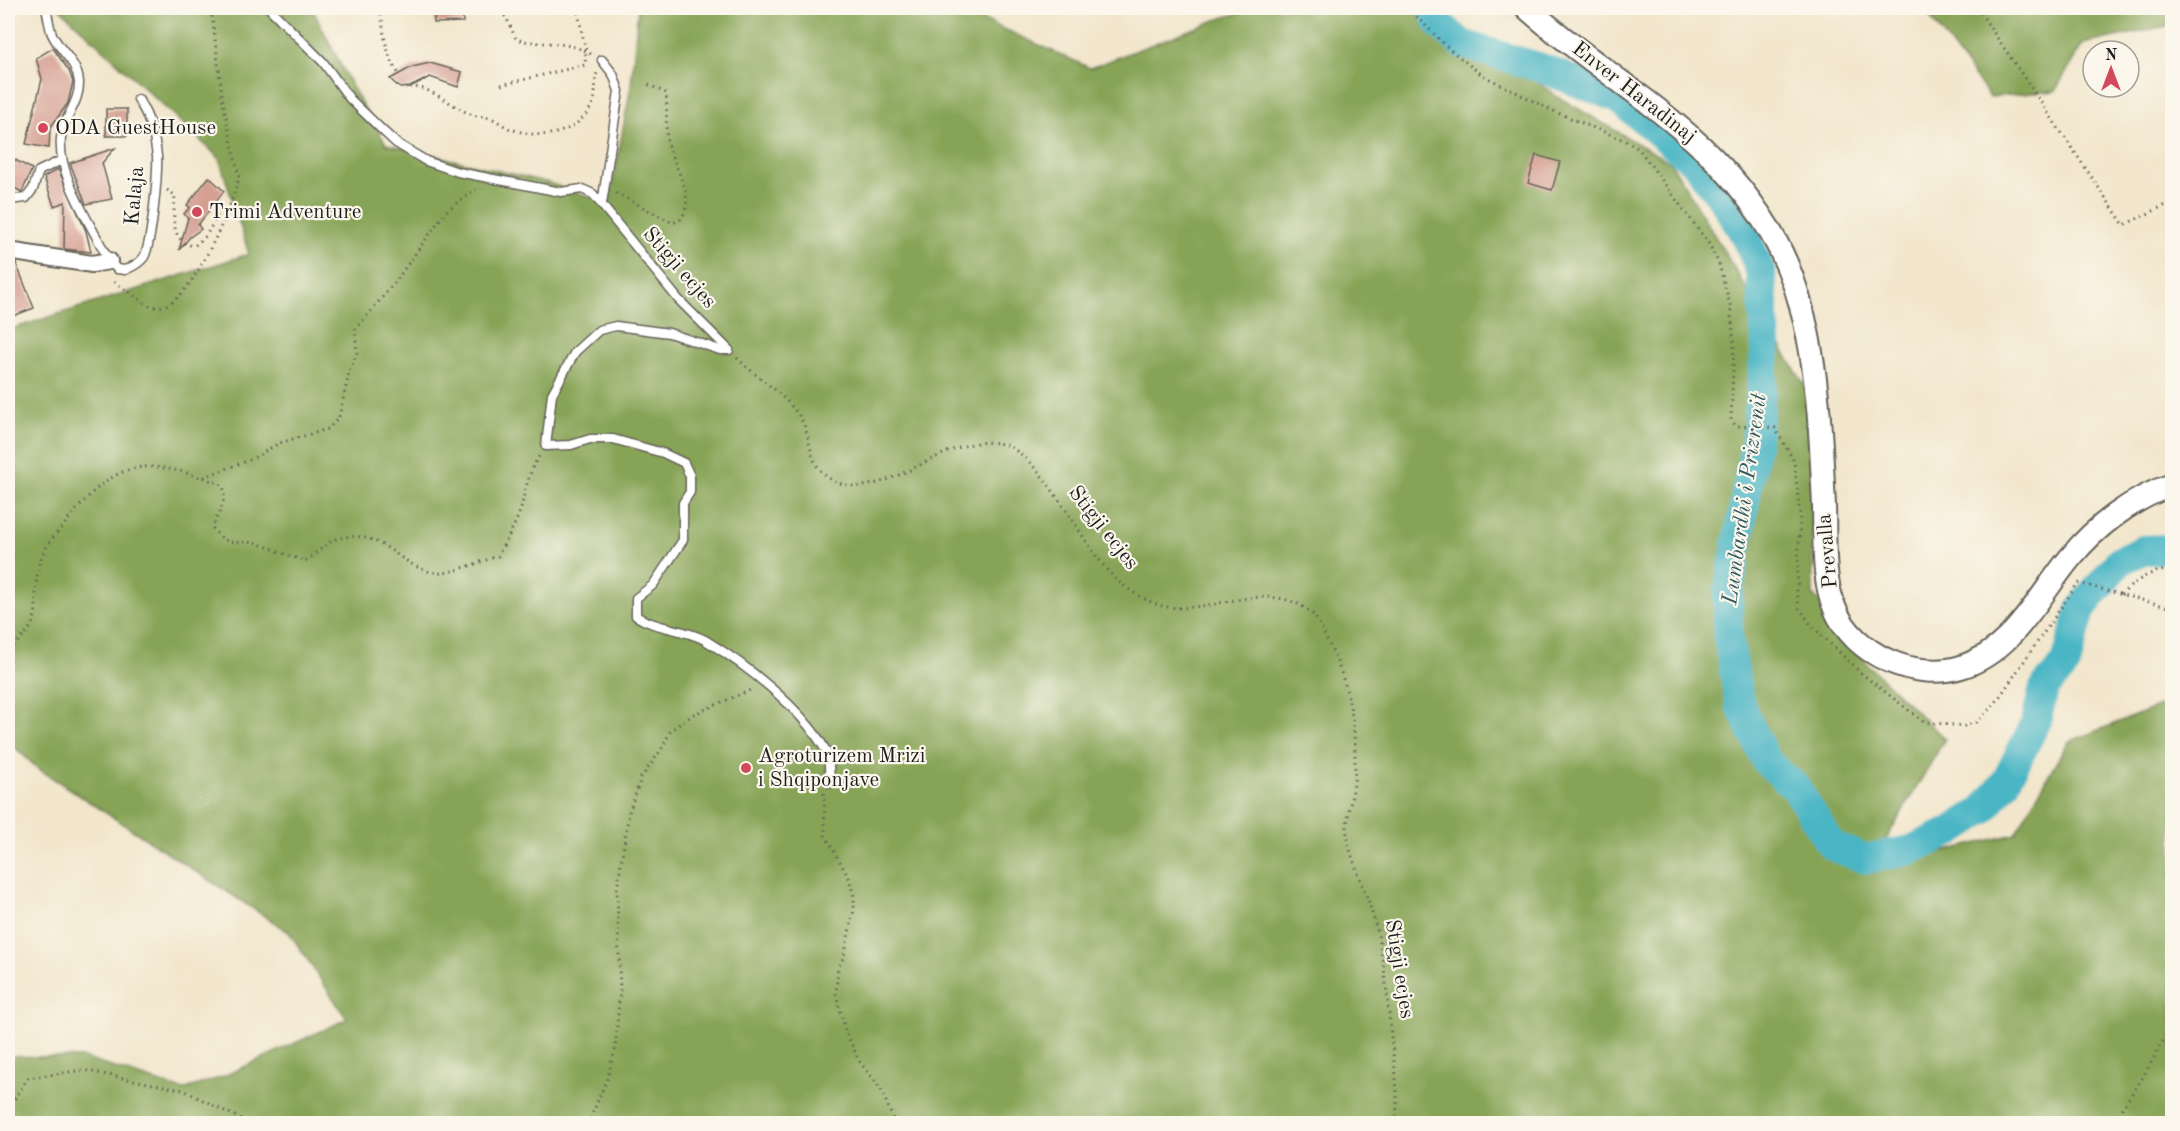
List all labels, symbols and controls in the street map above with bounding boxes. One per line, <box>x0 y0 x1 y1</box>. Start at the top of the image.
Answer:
street label: Enver Haradinaj <box>1568 38 1700 148</box>
north arrow <box>2081 39 2141 99</box>
text: N <box>2105 48 2118 64</box>
place label: ODA GuestHouse <box>55 118 216 139</box>
marker: ODA GuestHouse <box>36 121 50 135</box>
street label: Kalaja <box>122 166 148 226</box>
place label: Trimi Adventure <box>209 202 361 223</box>
marker: Trimi Adventure <box>190 205 204 219</box>
street label: Stigji ecjes <box>638 223 720 313</box>
water label: Lumbardhi i Prizrenit <box>1719 391 1771 607</box>
street label: Stigji ecjes <box>1064 482 1142 574</box>
street label: Prevalla <box>1814 513 1842 589</box>
place label: Agroturizem Mrizi i Shqiponjave <box>758 746 926 791</box>
marker: Agroturizem Mrizi i Shqiponjave <box>739 761 753 775</box>
street label: Stigji ecjes <box>1381 918 1417 1020</box>

